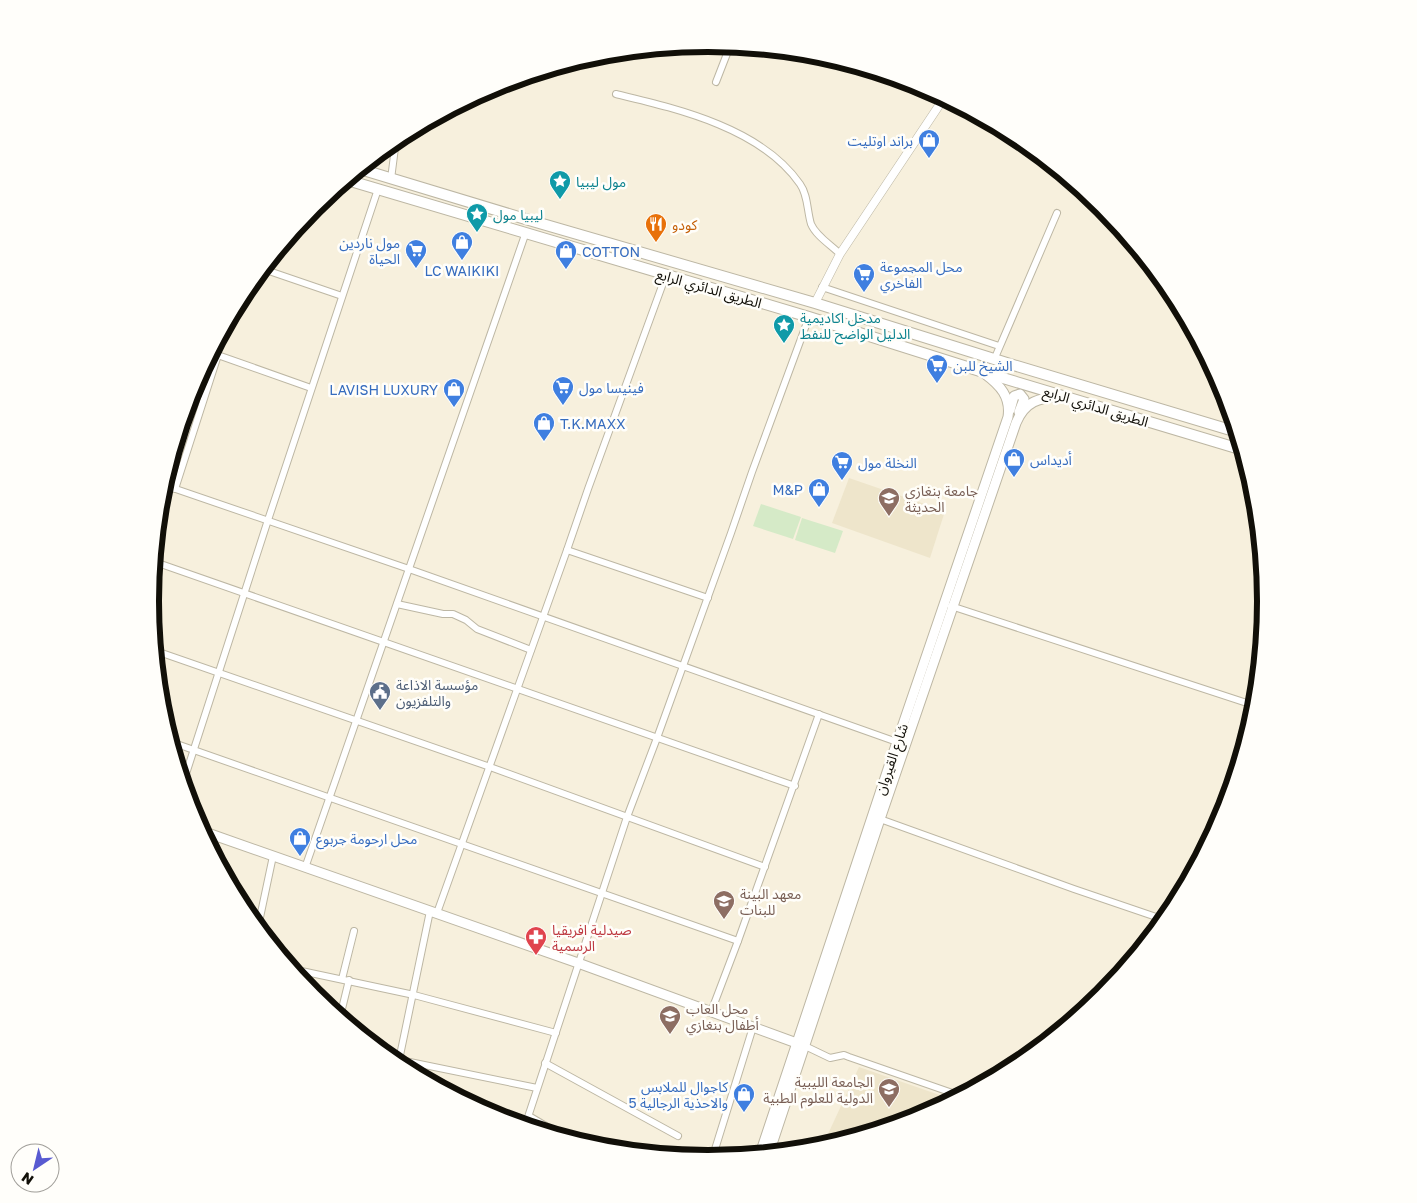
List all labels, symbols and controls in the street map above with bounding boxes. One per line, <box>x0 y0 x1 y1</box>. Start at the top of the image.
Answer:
shop icon: براند اوتليت <box>917 128 941 159</box>
place label: براند اوتليت <box>847 132 913 150</box>
place icon: مول ليبيا <box>548 169 572 200</box>
place label: مول ليبيا <box>576 173 626 191</box>
place icon: ليبيا مول <box>465 202 489 233</box>
place label: ليبيا مول <box>493 206 543 224</box>
restaurant icon: كودو <box>644 212 668 243</box>
place label: كودو <box>672 216 698 234</box>
shop icon: LC WAIKIKI <box>450 230 474 261</box>
place label: مول ناردين الحياة <box>339 234 400 267</box>
supermarket icon: مول ناردين الحياة <box>404 238 428 269</box>
shop icon: COTTON <box>554 239 578 270</box>
place label: COTTON <box>582 243 640 260</box>
place label: محل المجموعة الفاخري <box>880 258 963 294</box>
place label: LC WAIKIKI <box>425 262 499 279</box>
supermarket icon: محل المجموعة الفاخري <box>852 262 876 293</box>
street label: الطريق الدائري الرابع <box>653 265 764 314</box>
place label: مدخل اكاديمية الدليل الواضح للنفط <box>800 309 910 345</box>
place icon: مدخل اكاديمية الدليل الواضح للنفط <box>772 313 796 344</box>
supermarket icon: الشيخ للبن <box>925 353 949 384</box>
place label: الشيخ للبن <box>953 357 1013 377</box>
supermarket icon: فينيسا مول <box>551 375 575 406</box>
shop icon: LAVISH LUXURY <box>442 377 466 408</box>
place label: فينيسا مول <box>579 379 644 397</box>
place label: LAVISH LUXURY <box>329 381 438 398</box>
street label: الطريق الدائري الرابع <box>1040 382 1151 433</box>
shop icon: T.K.MAXX <box>532 411 556 442</box>
place label: T.K.MAXX <box>560 415 625 432</box>
shop icon: أديداس <box>1002 447 1026 478</box>
supermarket icon: النخلة مول <box>830 450 854 481</box>
place label: أديداس <box>1030 451 1072 469</box>
place label: النخلة مول <box>858 454 917 472</box>
shop icon: M&P <box>807 477 831 508</box>
place label: M&P <box>772 481 803 498</box>
place label: جامعة بنغازي الحديثة <box>905 482 978 515</box>
school or university icon: جامعة بنغازي الحديثة <box>877 486 901 517</box>
place label: مؤسسة الاذاعة والتلفزيون <box>396 676 478 710</box>
public building icon: مؤسسة الاذاعة والتلفزيون <box>368 680 392 711</box>
street label: شارع القيروان <box>871 721 914 798</box>
shop icon: محل ارحومة جربوع <box>288 826 312 857</box>
place label: محل ارحومة جربوع <box>316 830 417 850</box>
place label: معهد البينة للبنات <box>740 885 801 918</box>
school or university icon: معهد البينة للبنات <box>712 889 736 920</box>
place label: صيدلية افريقيا الرسمية <box>552 921 632 955</box>
pharmacy icon: صيدلية افريقيا الرسمية <box>524 925 548 956</box>
place label: محل العاب أطفال بنغازي <box>686 1000 759 1036</box>
school or university icon: محل العاب أطفال بنغازي <box>658 1004 682 1035</box>
place label: الجامعة الليبية الدولية للعلوم الطبية <box>763 1073 873 1109</box>
school or university icon: الجامعة الليبية الدولية للعلوم الطبية <box>877 1077 901 1108</box>
place label: كاجوال للملابس والاحذية الرجالية 5 <box>629 1078 728 1112</box>
shop icon: كاجوال للملابس والاحذية الرجالية 5 <box>732 1082 756 1113</box>
north arrow <box>10 1143 60 1193</box>
text: N <box>18 1169 36 1189</box>

